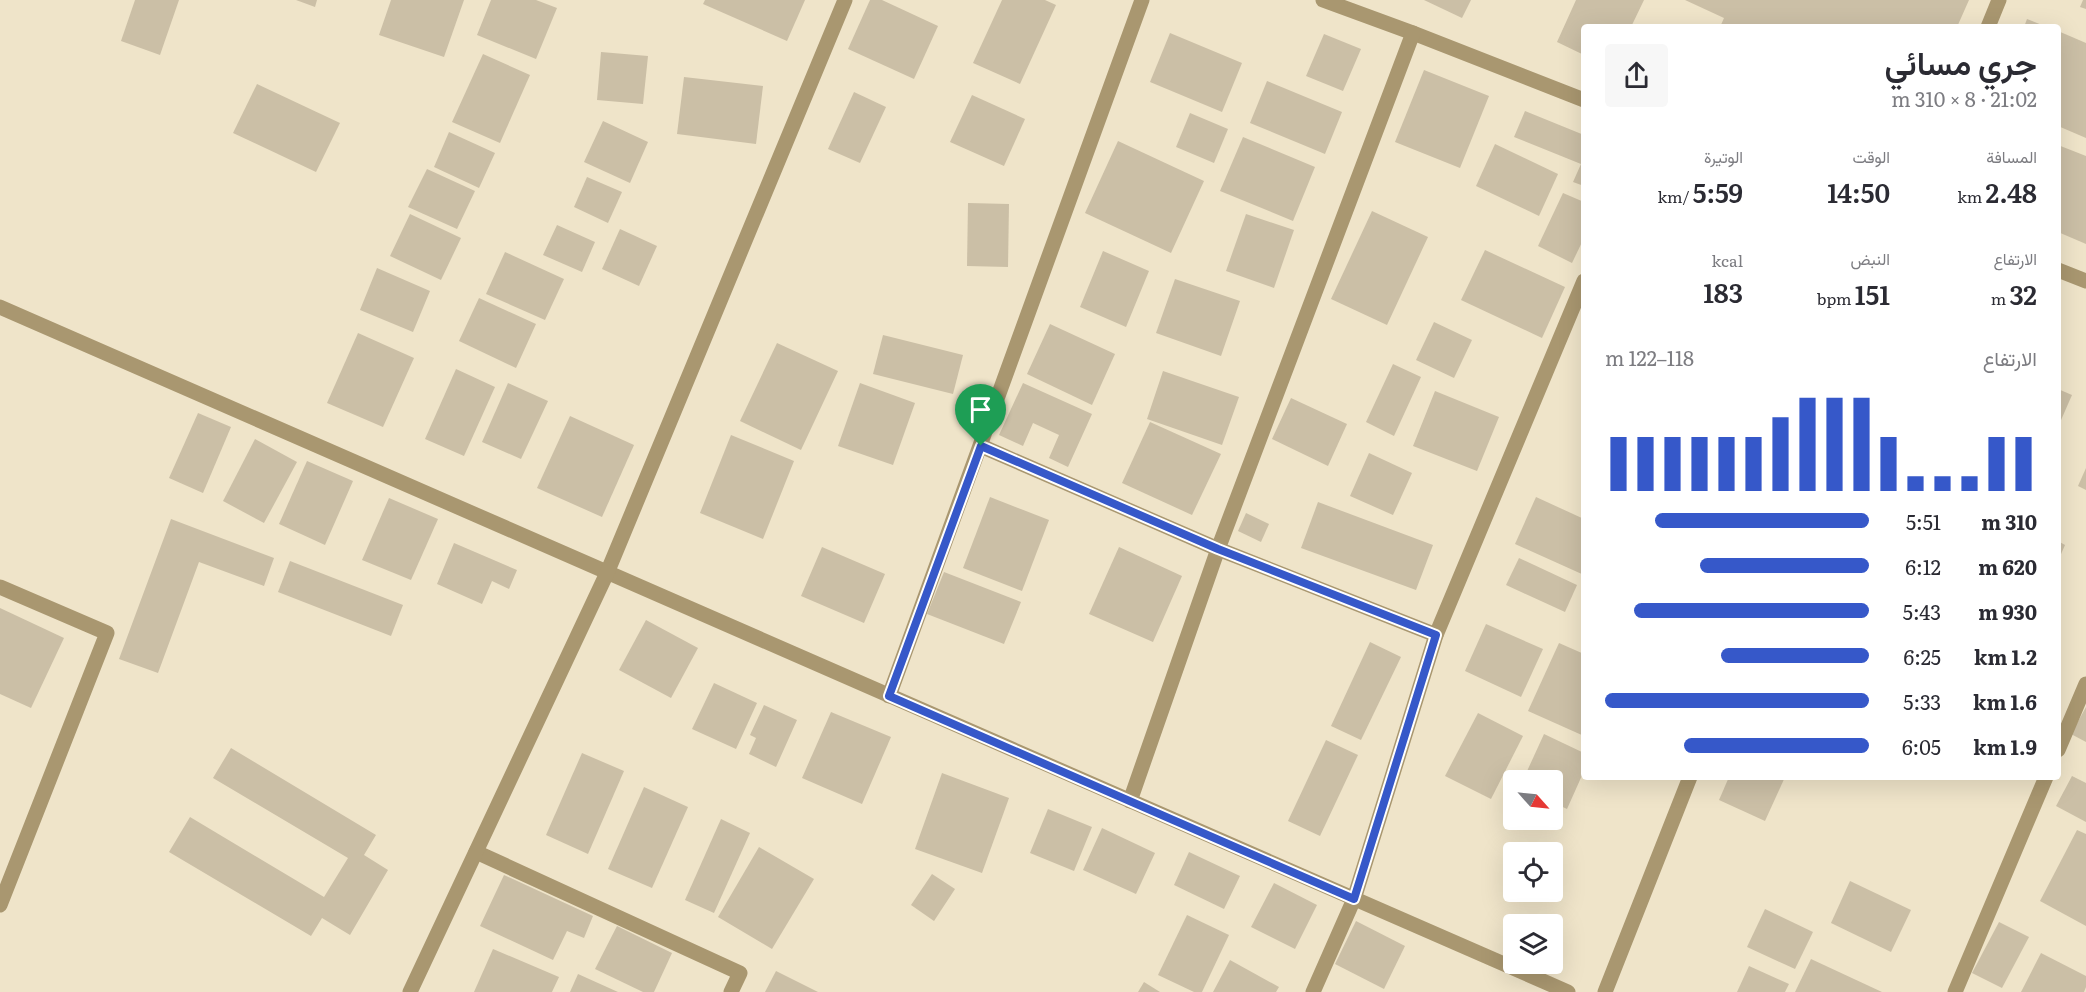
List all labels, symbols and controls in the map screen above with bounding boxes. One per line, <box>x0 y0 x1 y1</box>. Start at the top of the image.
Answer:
text: جري مسائي <box>1885 36 2037 85</box>
button: share <box>1605 44 1668 107</box>
text: 21:02 · 8 × 310 m <box>1891 83 2037 113</box>
text: الوتيرة <box>1704 144 1743 168</box>
text: الوقت <box>1852 144 1890 168</box>
text: المسافة <box>1986 144 2037 168</box>
text: 5:59 <box>1693 172 1743 211</box>
text: 14:50 <box>1827 172 1890 211</box>
text: 2.48 <box>1986 172 2037 211</box>
text: /km <box>1657 184 1693 208</box>
text: km <box>1957 184 1986 208</box>
text: النبض <box>1850 246 1890 270</box>
text: الارتفاع <box>1994 246 2037 270</box>
text: kcal <box>1711 248 1743 272</box>
text: 183 <box>1703 272 1743 311</box>
text: 151 <box>1855 274 1890 313</box>
text: 32 <box>2010 274 2037 313</box>
text: bpm <box>1817 286 1855 310</box>
text: m <box>1991 286 2010 310</box>
text: 118–122 m <box>1605 342 1694 372</box>
text: الارتفاع <box>1983 342 2037 372</box>
pin <box>955 384 1006 446</box>
icon: arrive <box>964 393 997 426</box>
text: 5:51 <box>1906 506 1941 536</box>
text: 310 m <box>1981 506 2037 536</box>
text: 6:12 <box>1905 551 1941 581</box>
text: 620 m <box>1978 551 2037 581</box>
text: 5:43 <box>1903 596 1941 626</box>
text: 930 m <box>1978 596 2037 626</box>
text: 6:25 <box>1904 641 1941 671</box>
text: 1.2 km <box>1974 641 2037 671</box>
text: 5:33 <box>1903 686 1941 716</box>
text: 1.6 km <box>1973 686 2037 716</box>
text: 6:05 <box>1902 731 1941 761</box>
text: 1.9 km <box>1973 731 2037 761</box>
north arrow <box>1503 770 1563 830</box>
map controls <box>1503 770 1563 974</box>
button: locate <box>1503 842 1563 902</box>
button: layers <box>1503 914 1563 974</box>

